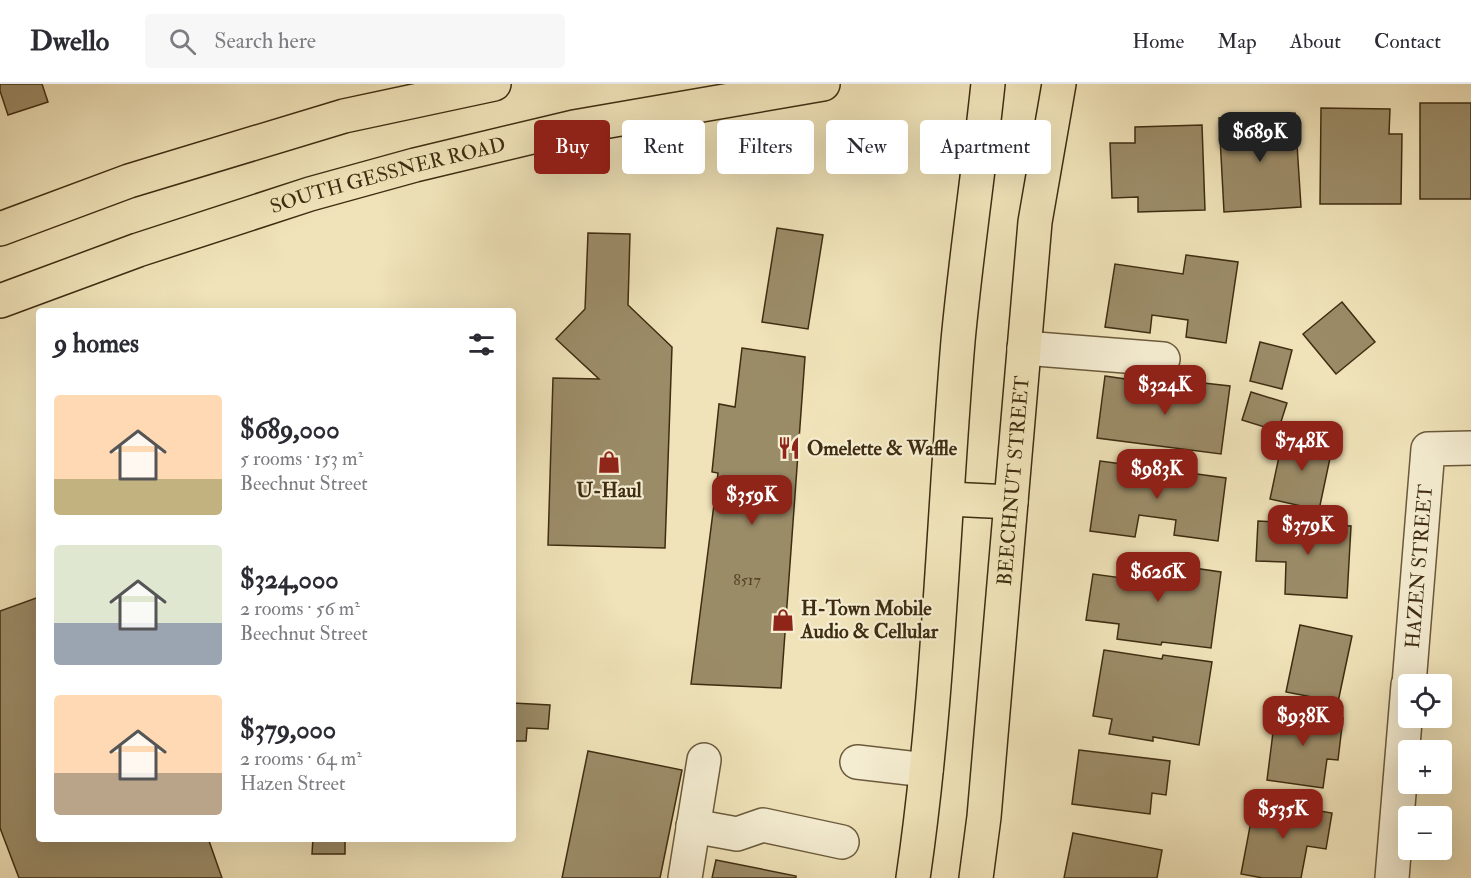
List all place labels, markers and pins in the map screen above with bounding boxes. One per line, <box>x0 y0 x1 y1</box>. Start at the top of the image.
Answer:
pin: $689K <box>1218 112 1302 163</box>
pin: $324K <box>1123 365 1207 416</box>
pin: $748K <box>1260 421 1344 472</box>
restaurant icon: Omelette & Waffle <box>776 435 802 461</box>
place label: Omelette & Waffle <box>807 436 958 461</box>
shop icon: U-Haul <box>596 449 622 475</box>
pin: $983K <box>1115 449 1199 500</box>
pin: $359K <box>710 475 794 526</box>
place label: U-Haul <box>576 478 643 503</box>
pin: $379K <box>1266 505 1350 556</box>
pin: $626K <box>1116 552 1200 603</box>
place label: H-Town Mobile Audio & Cellular <box>800 596 939 644</box>
shop icon: H-Town Mobile Audio & Cellular <box>770 607 796 633</box>
pin: $938K <box>1261 696 1345 747</box>
pin: $535K <box>1241 789 1325 840</box>

